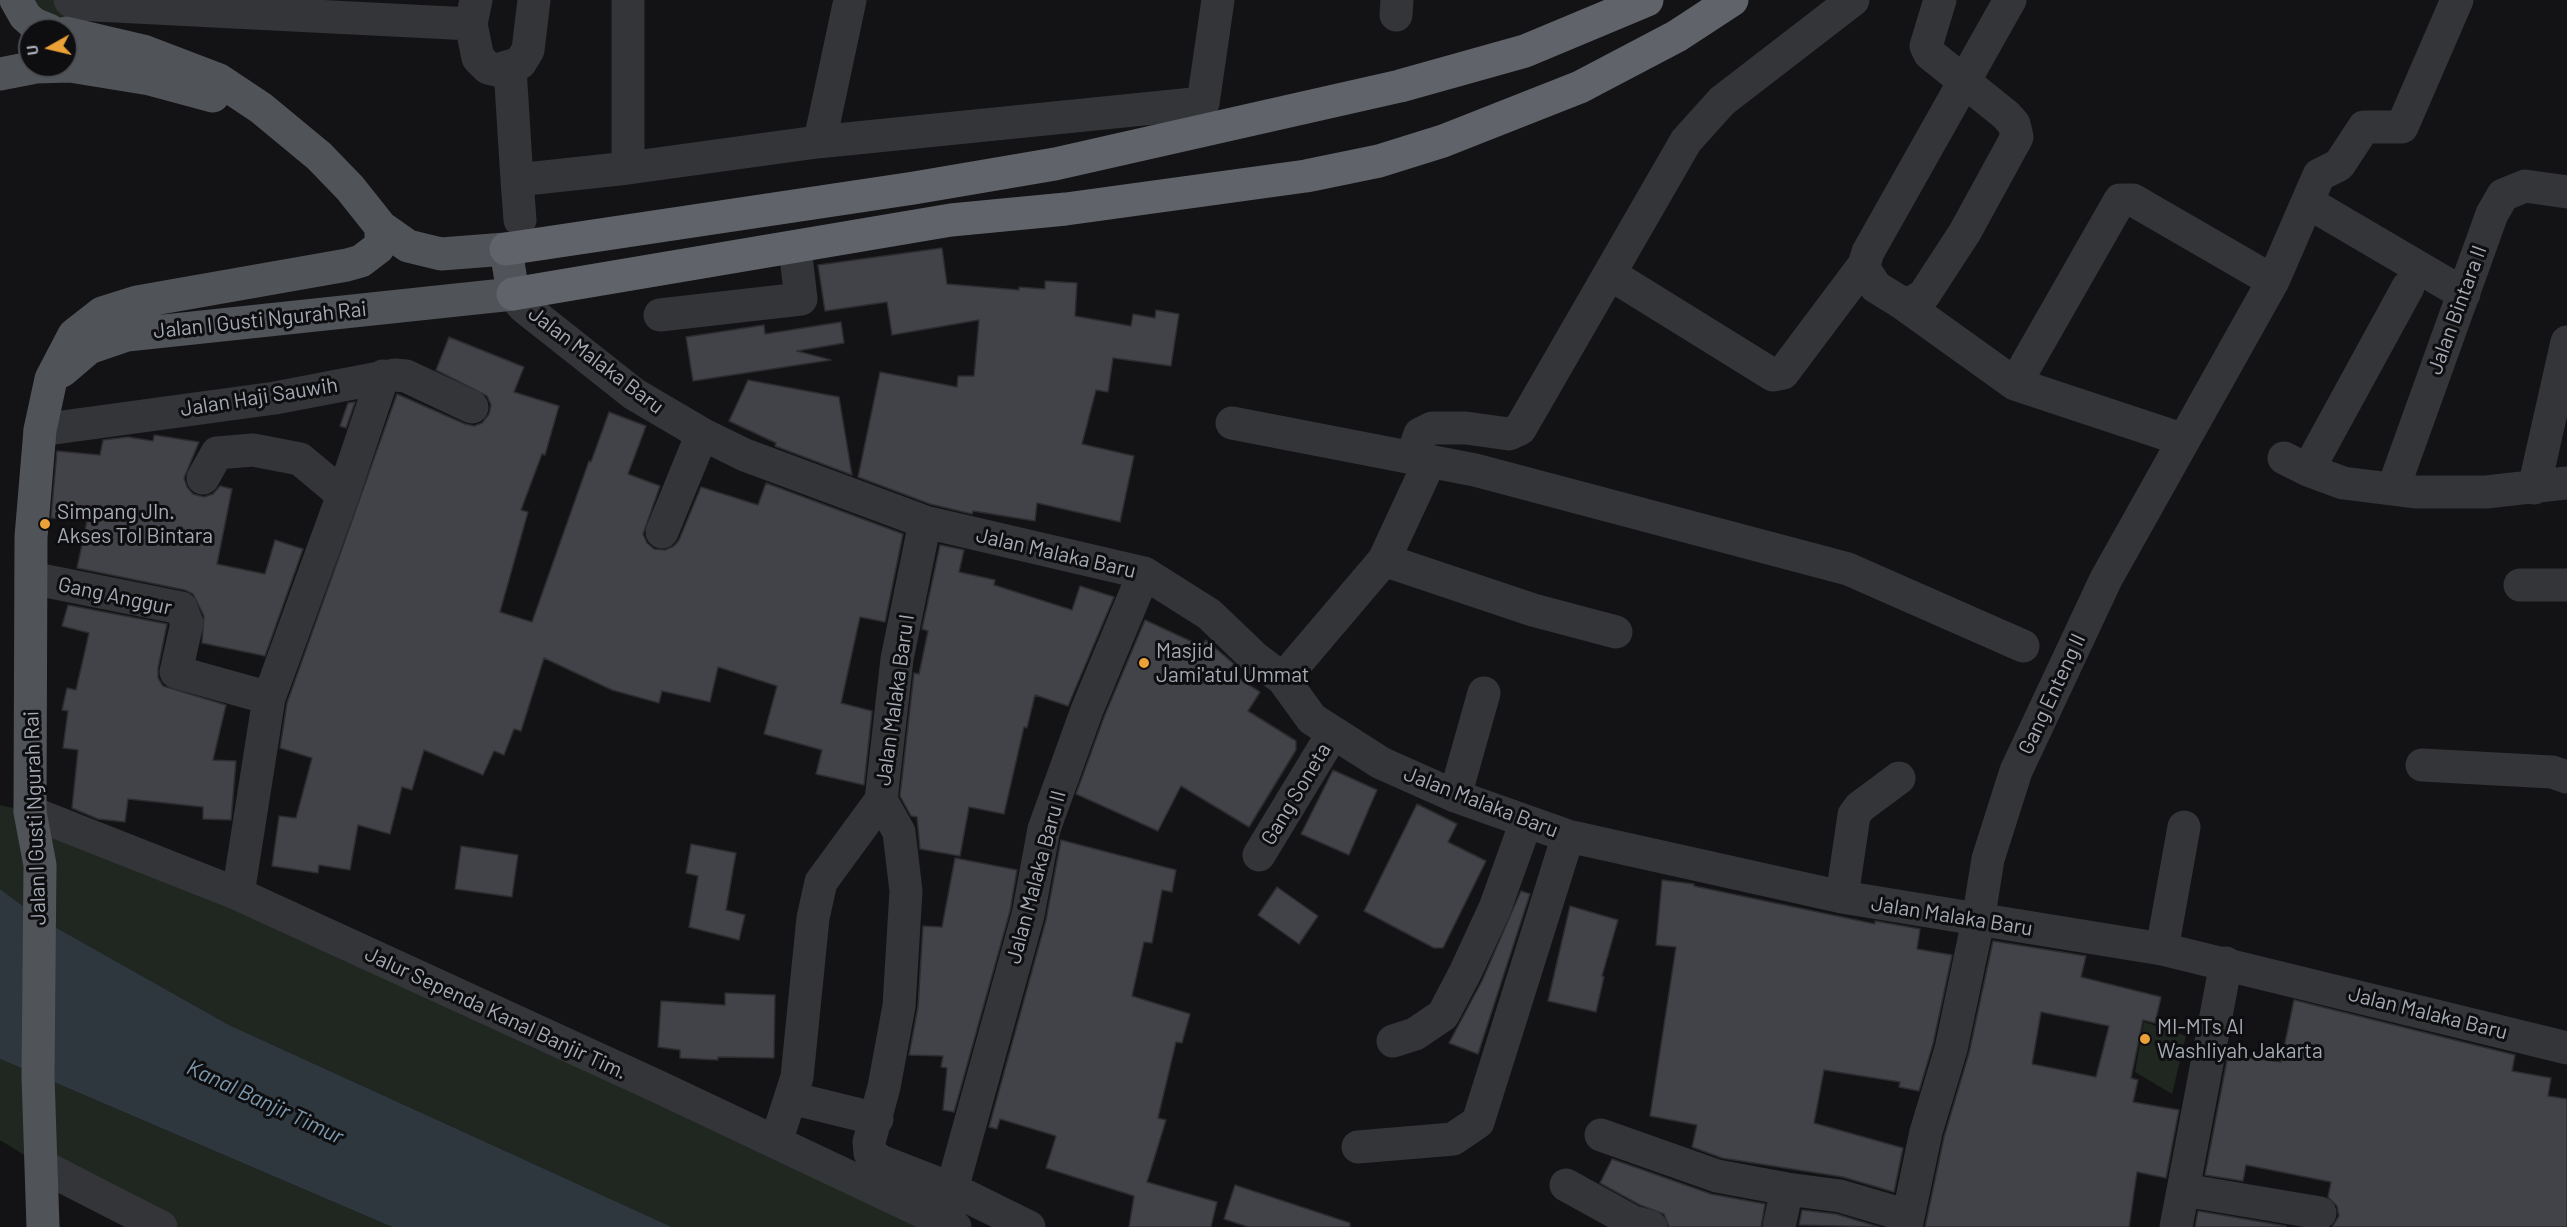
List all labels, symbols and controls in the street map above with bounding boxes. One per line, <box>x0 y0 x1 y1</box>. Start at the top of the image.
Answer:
north arrow <box>18 18 78 78</box>
text: U <box>22 44 42 57</box>
street label: Jalan Bintara II <box>2422 242 2492 378</box>
street label: Jalan I Gusti Ngurah Rai <box>152 296 368 344</box>
street label: Jalan Malaka Baru <box>523 301 669 419</box>
street label: Jalan Haji Sauwih <box>178 372 340 422</box>
place label: Simpang Jln. Akses Tol Bintara <box>57 499 213 549</box>
marker: Simpang Jln. Akses Tol Bintara <box>38 517 52 531</box>
street label: Jalan Malaka Baru <box>974 522 1138 584</box>
street label: Gang Anggur <box>56 572 174 620</box>
street label: Jalan Malaka Baru I <box>870 613 920 787</box>
street label: Gang Enteng II <box>2013 630 2091 758</box>
place label: Masjid Jami'atul Ummat <box>1156 638 1309 688</box>
marker: Masjid Jami'atul Ummat <box>1137 656 1151 670</box>
street label: Jalan I Gusti Ngurah Rai <box>19 710 51 926</box>
street label: Gang Soneta <box>1256 738 1336 850</box>
street label: Jalan Malaka Baru <box>1400 761 1562 843</box>
street label: Jalan Malaka Baru II <box>1001 788 1071 966</box>
street label: Jalan Malaka Baru <box>1869 891 2035 941</box>
street label: Jalur Sependa Kanal Banjir Tim. <box>361 941 631 1085</box>
street label: Jalan Malaka Baru <box>2346 981 2510 1045</box>
place label: MI-MTs Al Washliyah Jakarta <box>2157 1014 2323 1064</box>
marker: MI-MTs Al Washliyah Jakarta <box>2138 1032 2152 1046</box>
water label: Kanal Banjir Timur <box>183 1054 347 1150</box>

